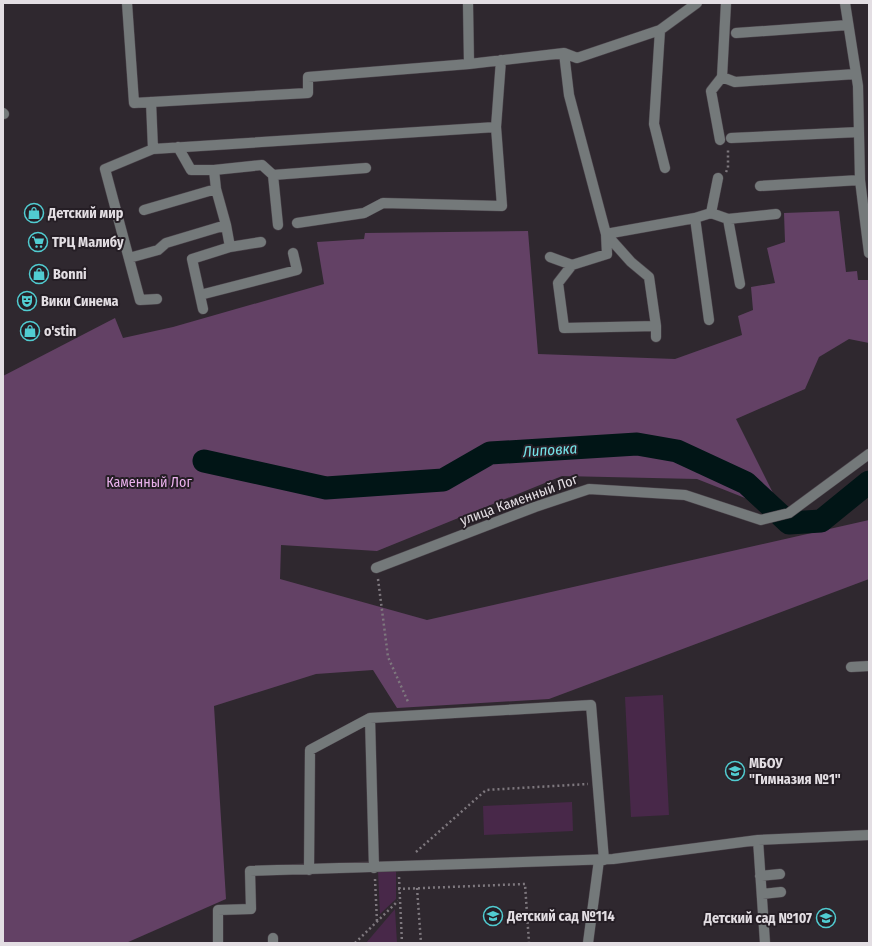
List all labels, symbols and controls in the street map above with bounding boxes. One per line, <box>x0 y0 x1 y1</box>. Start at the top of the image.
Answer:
shop icon: Детский мир <box>23 202 45 224</box>
place label: Детский мир <box>47 205 124 222</box>
supermarket icon: ТРЦ Малибу <box>27 231 49 253</box>
place label: ТРЦ Малибу <box>52 234 124 251</box>
shop icon: Bonni <box>28 263 50 285</box>
place label: Bonni <box>53 266 87 283</box>
theatre icon: Вики Синема <box>16 290 38 312</box>
place label: Вики Синема <box>41 293 119 310</box>
shop icon: o'stin <box>19 320 41 342</box>
place label: o'stin <box>44 323 76 340</box>
water label: Липовка <box>521 439 578 461</box>
street label: улица Каменный Лог <box>458 471 581 529</box>
park label: Каменный Лог <box>106 474 192 491</box>
place label: МБОУ "Гимназия №1" <box>749 755 841 788</box>
school or university icon: МБОУ "Гимназия №1" <box>724 760 746 782</box>
school or university icon: Детский сад №114 <box>482 905 504 927</box>
school or university icon: Детский сад №107 <box>815 907 837 929</box>
place label: Детский сад №114 <box>506 908 615 925</box>
place label: Детский сад №107 <box>703 910 812 927</box>

